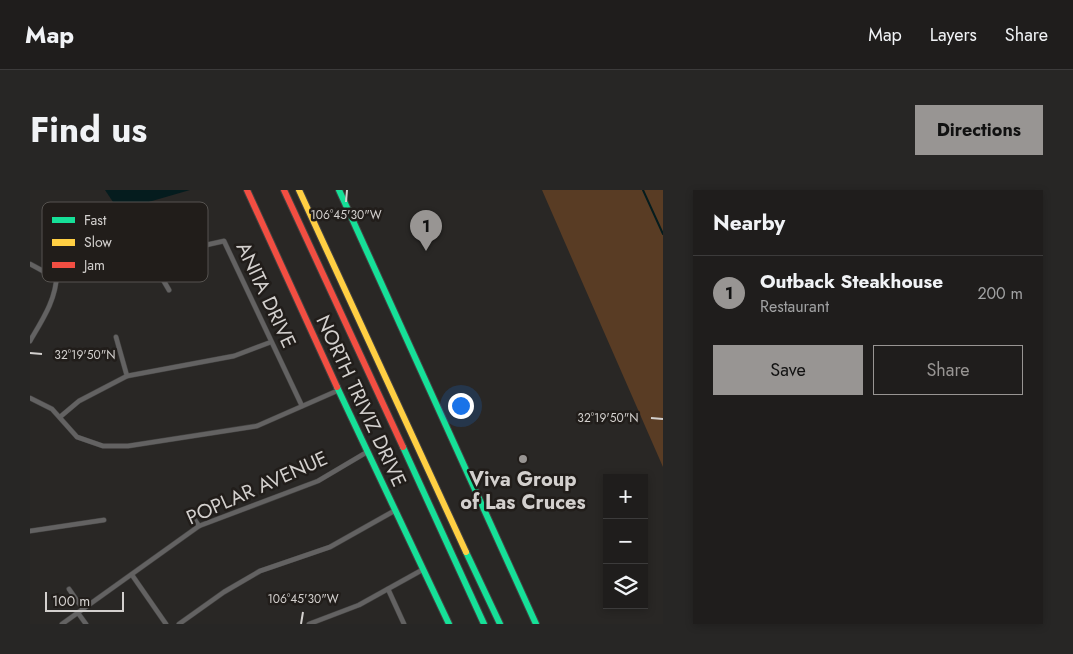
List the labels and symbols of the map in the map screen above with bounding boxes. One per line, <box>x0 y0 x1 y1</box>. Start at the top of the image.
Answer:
legend <box>42 202 208 282</box>
text: 106°45'30"W <box>310 206 382 224</box>
text: Fast <box>84 210 107 230</box>
pin: 1 <box>410 210 442 251</box>
text: Slow <box>84 232 112 252</box>
street label: ANITA DRIVE <box>229 237 303 353</box>
text: Jam <box>82 255 105 275</box>
street label: NORTH TRIVIZ DRIVE <box>308 310 414 492</box>
text: 32°19'50"N <box>54 346 116 364</box>
your location <box>448 393 474 419</box>
text: 32°19'50"N <box>577 409 639 427</box>
street label: POPLAR AVENUE <box>182 444 332 532</box>
marker: Viva Group of Las Cruces <box>517 453 529 465</box>
place label: Viva Group of Las Cruces <box>460 465 586 517</box>
scale bar <box>45 589 124 612</box>
text: 106°45'30"W <box>267 590 339 608</box>

